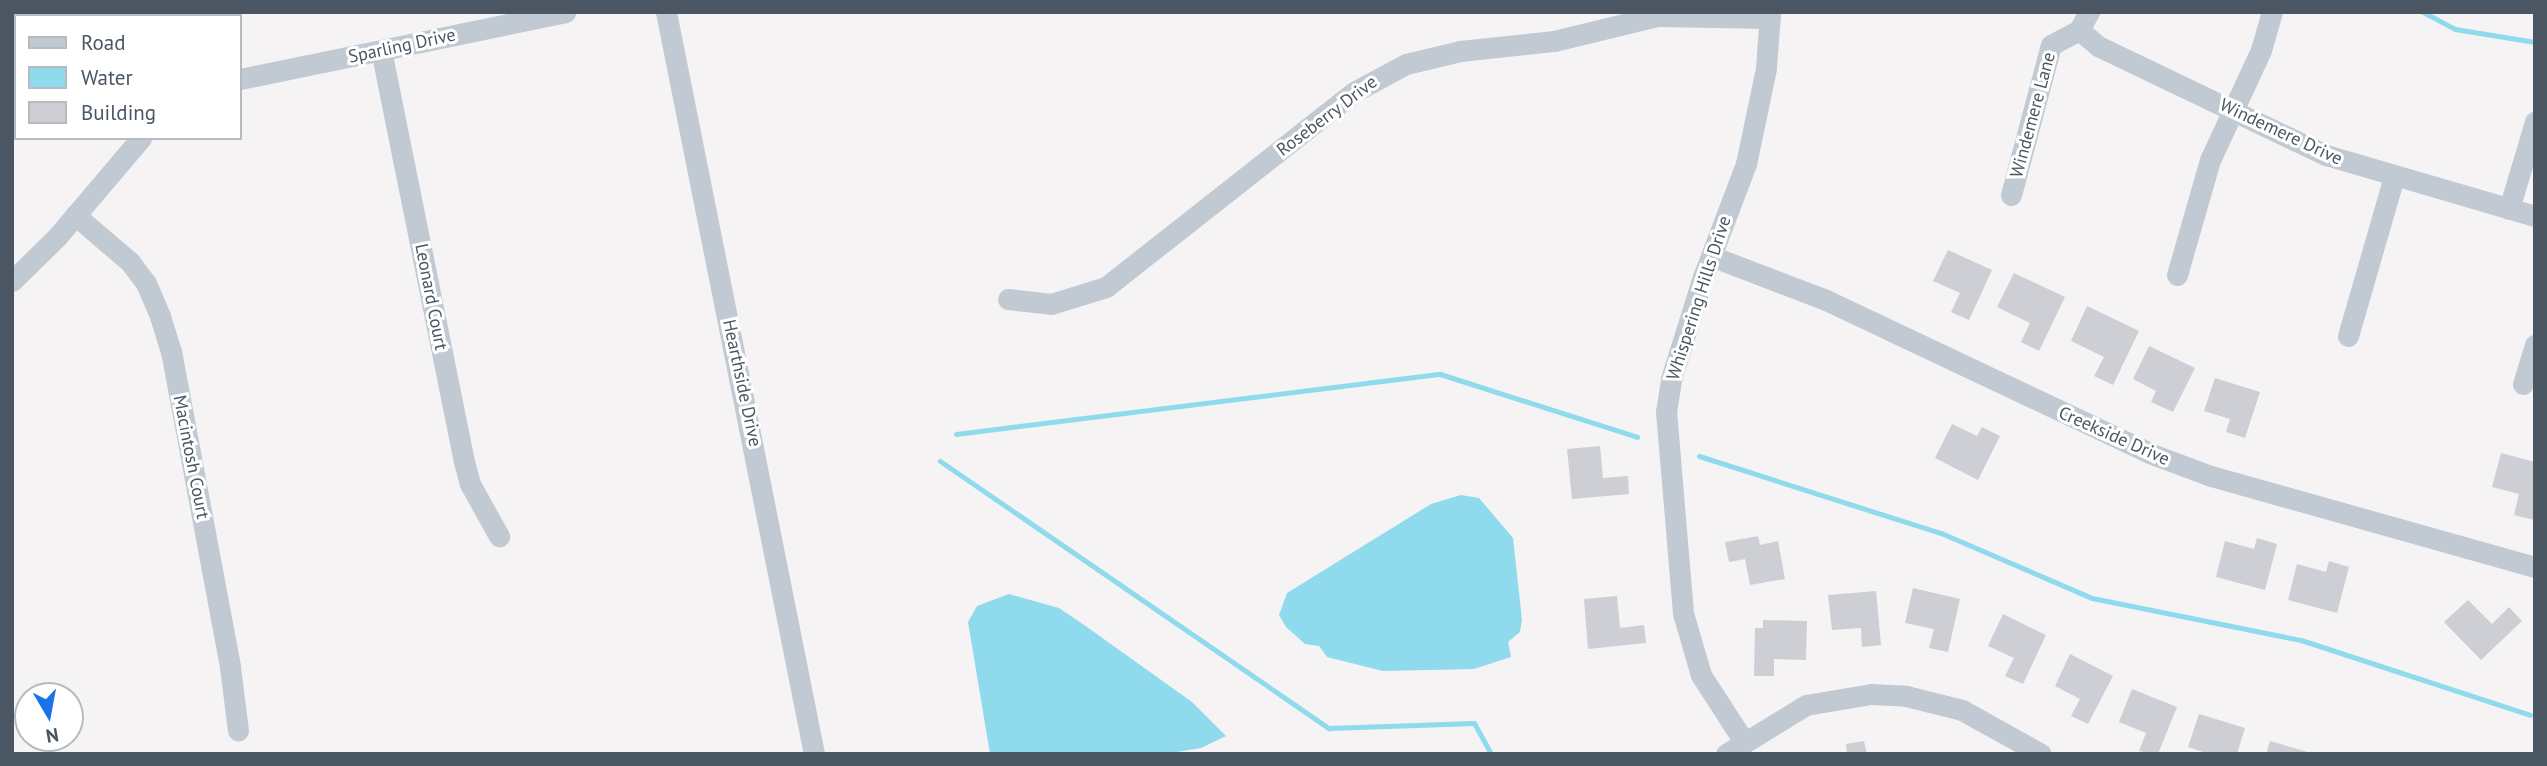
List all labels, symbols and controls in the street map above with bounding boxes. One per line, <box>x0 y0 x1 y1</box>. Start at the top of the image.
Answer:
legend <box>14 14 242 140</box>
street label: Sparling Drive <box>346 24 458 68</box>
text: Road <box>81 29 125 56</box>
street label: Windemere Lane <box>2006 50 2060 180</box>
text: Water <box>81 64 133 91</box>
street label: Roseberry Drive <box>1272 71 1382 161</box>
street label: Windemere Drive <box>2216 94 2346 170</box>
text: Building <box>81 99 156 126</box>
street label: Whispering Hills Drive <box>1662 213 1736 383</box>
street label: Leonard Court <box>410 242 452 352</box>
street label: Hearthside Drive <box>718 318 766 448</box>
street label: Macintosh Court <box>168 393 214 521</box>
street label: Creekside Drive <box>2055 402 2173 470</box>
north arrow <box>14 682 84 752</box>
text: N <box>44 723 61 749</box>

